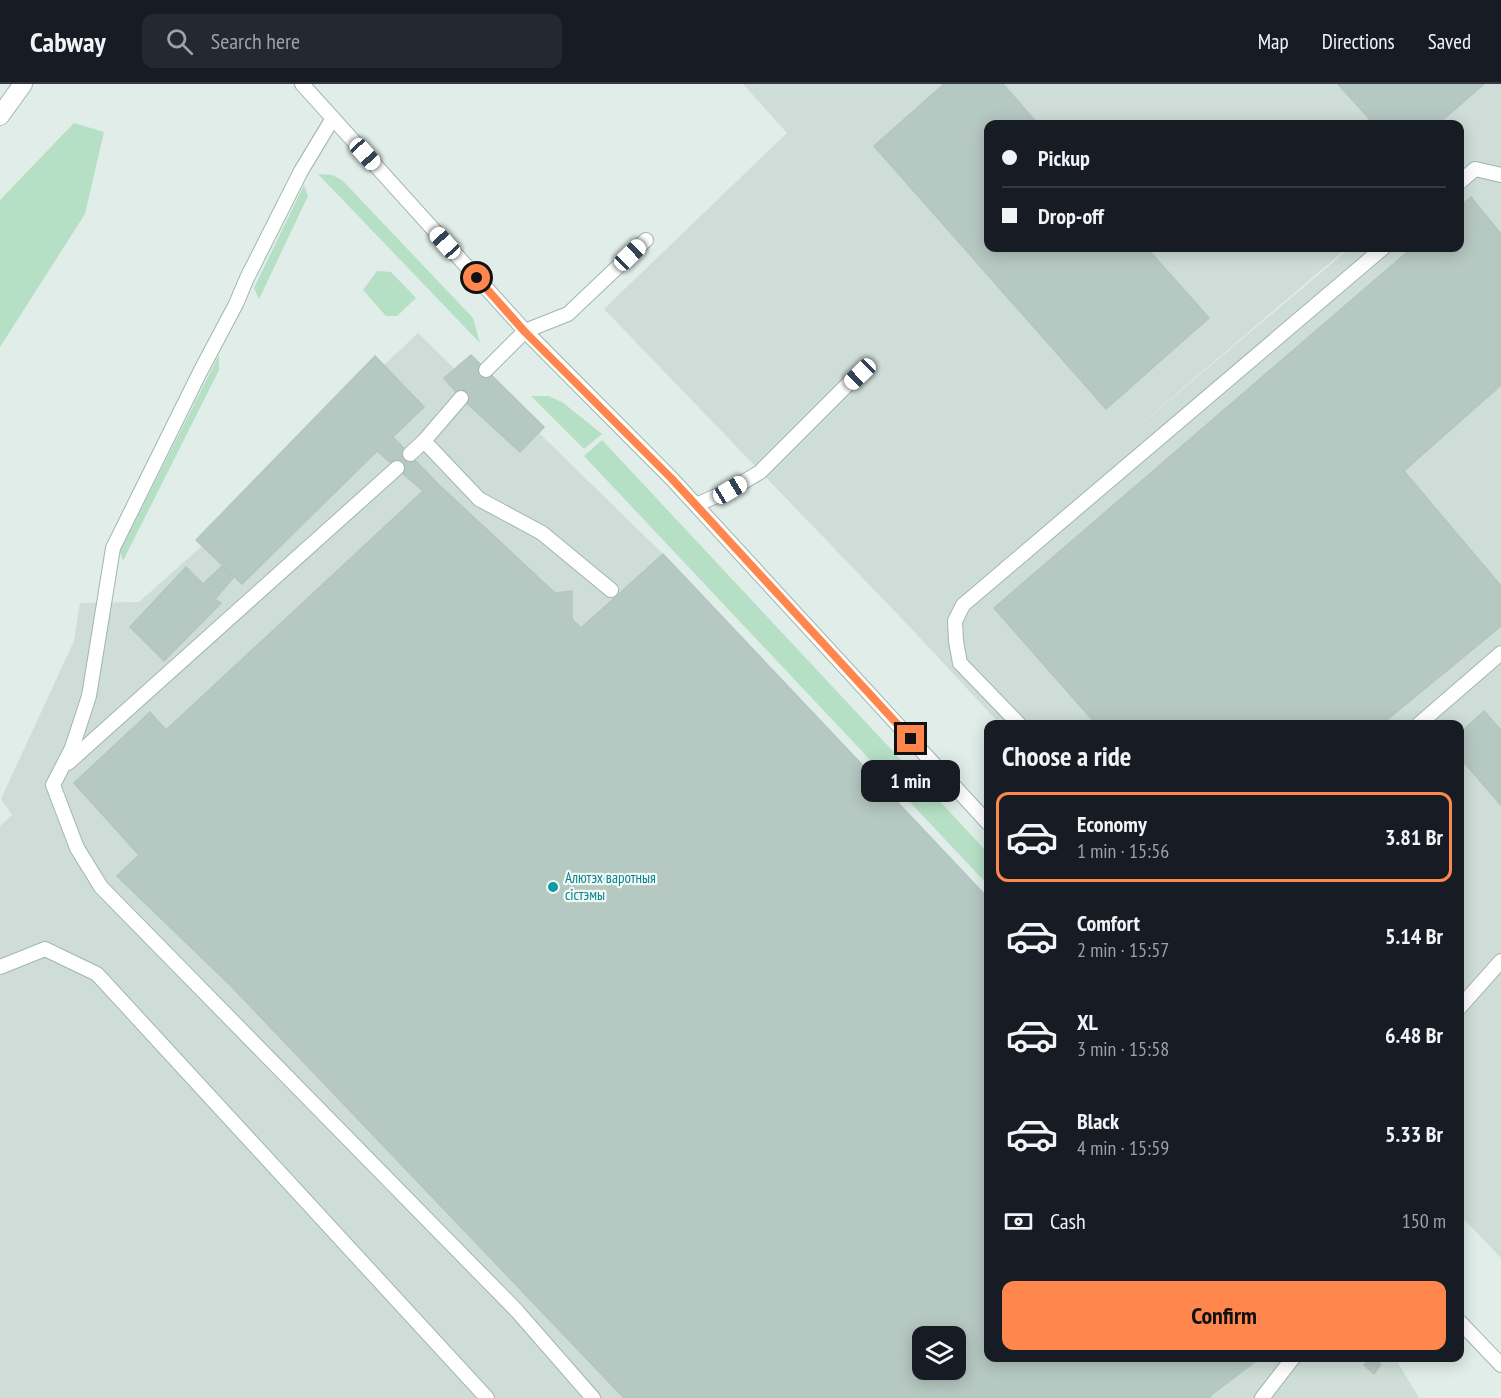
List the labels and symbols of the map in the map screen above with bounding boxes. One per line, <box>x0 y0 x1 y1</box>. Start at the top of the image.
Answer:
car <box>346 135 384 173</box>
car <box>426 224 464 262</box>
car <box>611 236 649 274</box>
route start <box>463 264 490 291</box>
car <box>841 355 879 393</box>
car <box>710 473 750 507</box>
route end <box>897 725 924 752</box>
callout: 1 min <box>862 760 960 802</box>
place label: Алютэх варотныя сістэмы <box>565 868 656 904</box>
marker: Алютэх варотныя сістэмы <box>546 880 560 894</box>

